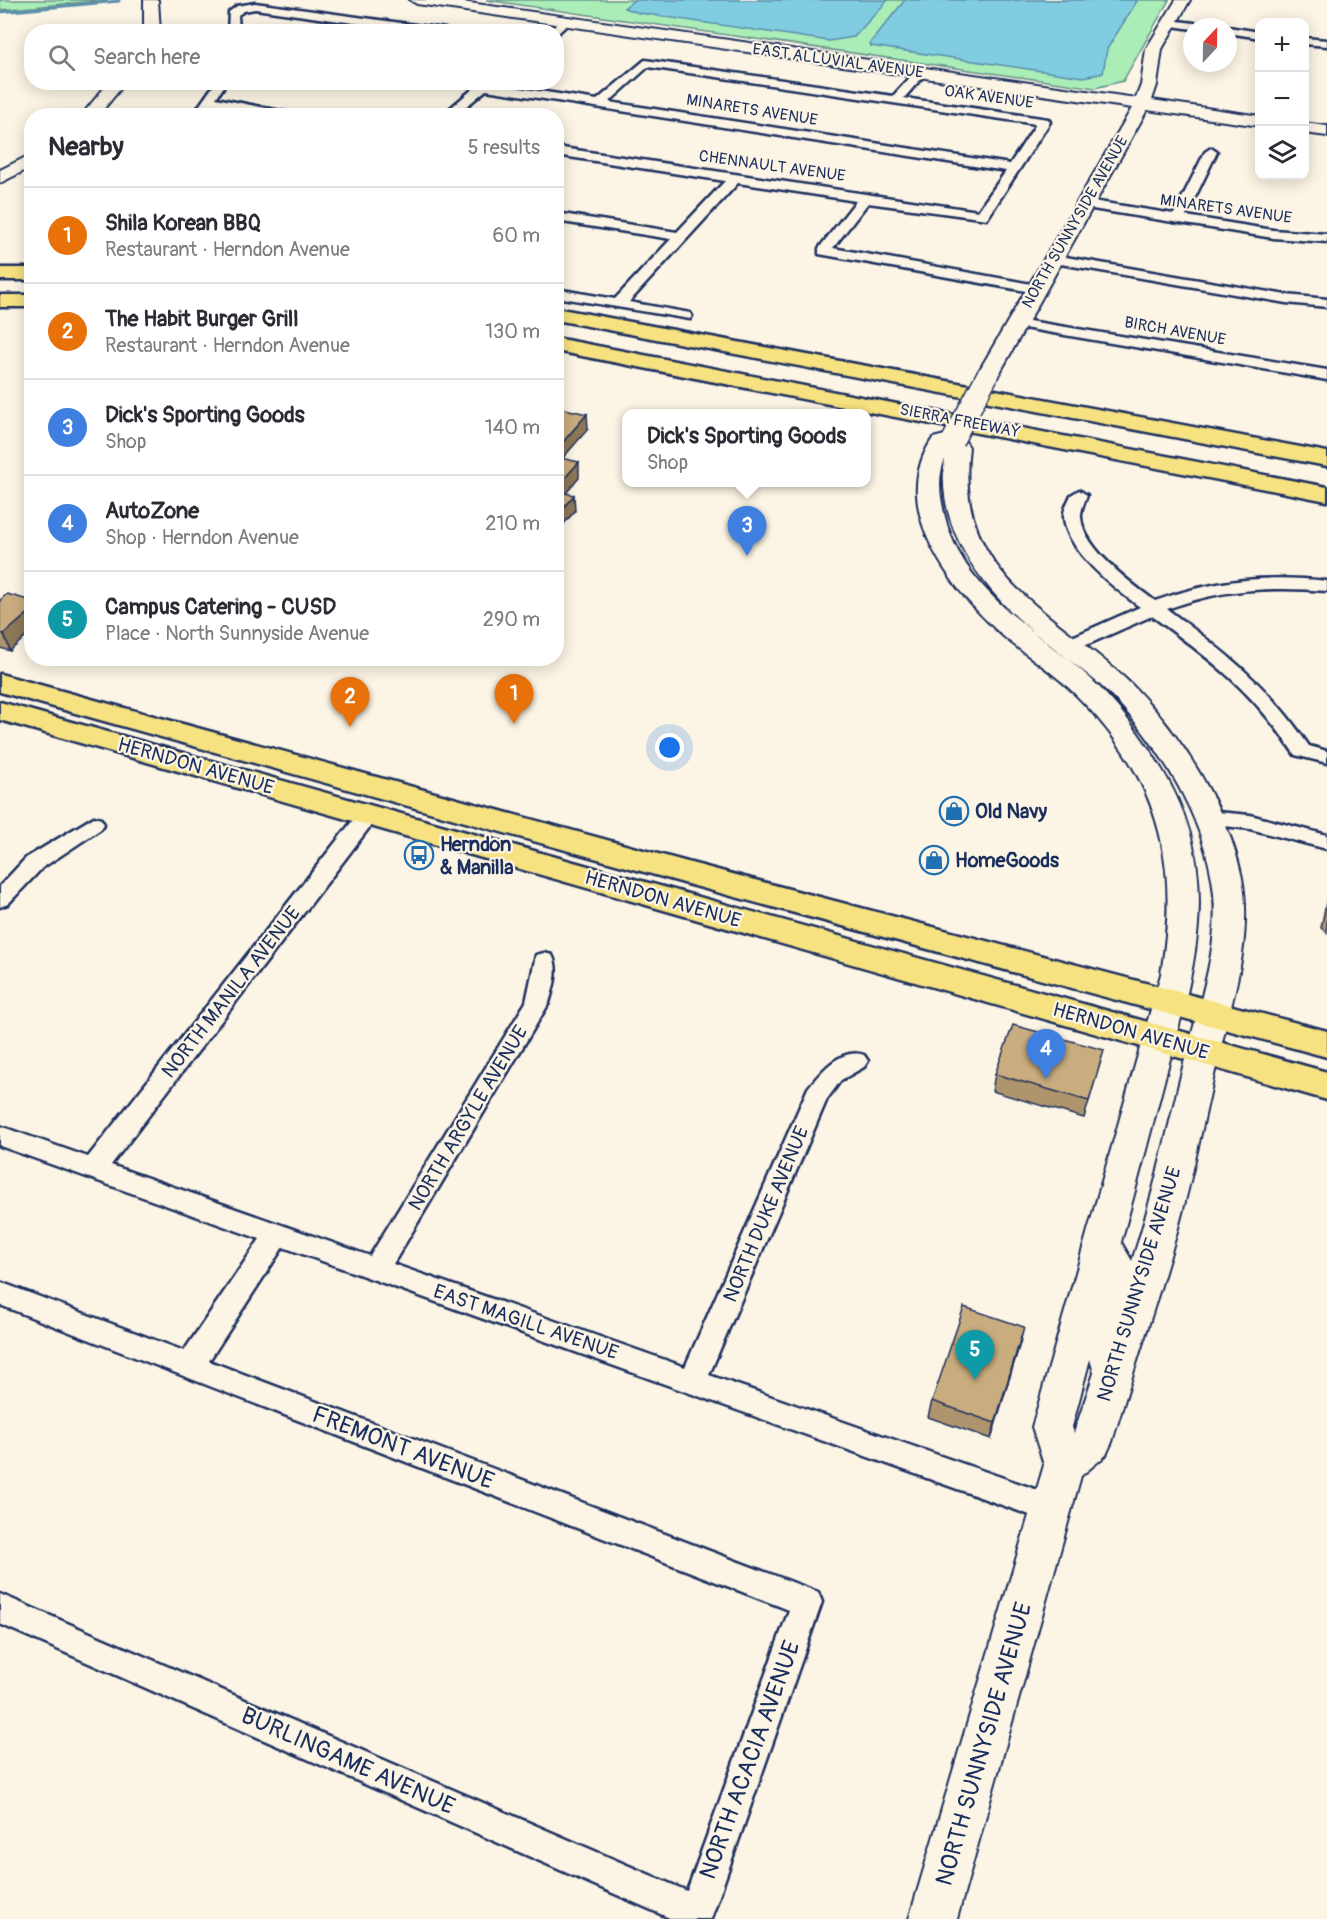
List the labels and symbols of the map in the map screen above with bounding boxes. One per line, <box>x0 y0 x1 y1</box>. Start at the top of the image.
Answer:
north arrow <box>1183 18 1237 72</box>
street label: EAST ALLUVIAL AVENUE <box>751 39 925 83</box>
street label: OAK AVENUE <box>943 81 1035 113</box>
street label: MINARETS AVENUE <box>685 90 819 130</box>
street label: NORTH SUNNYSIDE AVENUE <box>1017 132 1133 312</box>
street label: CHENNAULT AVENUE <box>698 146 846 186</box>
street label: MINARETS AVENUE <box>1159 190 1293 228</box>
street label: BIRCH AVENUE <box>1123 312 1227 350</box>
street label: SIERRA FREEWAY <box>898 399 1022 443</box>
pin: 3 <box>728 506 766 556</box>
pin: 1 <box>494 674 534 724</box>
pin: 2 <box>330 678 370 727</box>
street label: HERNDON AVENUE <box>115 732 277 800</box>
your location <box>655 733 684 762</box>
shop icon: Old Navy <box>938 795 970 827</box>
place label: Old Navy <box>975 799 1047 824</box>
place label: Herndon & Manilla <box>440 832 514 880</box>
bus stop icon: Herndon & Manilla <box>403 839 435 871</box>
shop icon: HomeGoods <box>918 844 950 876</box>
place label: HomeGoods <box>955 848 1059 873</box>
street label: HERNDON AVENUE <box>582 865 744 933</box>
street label: NORTH MANILA AVENUE <box>156 901 306 1083</box>
street label: HERNDON AVENUE <box>1050 997 1212 1065</box>
street label: NORTH ARGYLE AVENUE <box>403 1021 533 1215</box>
pin: 4 <box>1026 1030 1066 1079</box>
street label: NORTH DUKE AVENUE <box>718 1122 814 1306</box>
street label: NORTH SUNNYSIDE AVENUE <box>1091 1163 1187 1405</box>
street label: EAST MAGILL AVENUE <box>430 1279 622 1365</box>
pin: 5 <box>956 1330 994 1380</box>
street label: FREMONT AVENUE <box>308 1400 498 1496</box>
street label: NORTH SUNNYSIDE AVENUE <box>930 1599 1038 1889</box>
street label: NORTH ACACIA AVENUE <box>693 1637 807 1883</box>
street label: BURLINGAME AVENUE <box>237 1701 459 1821</box>

